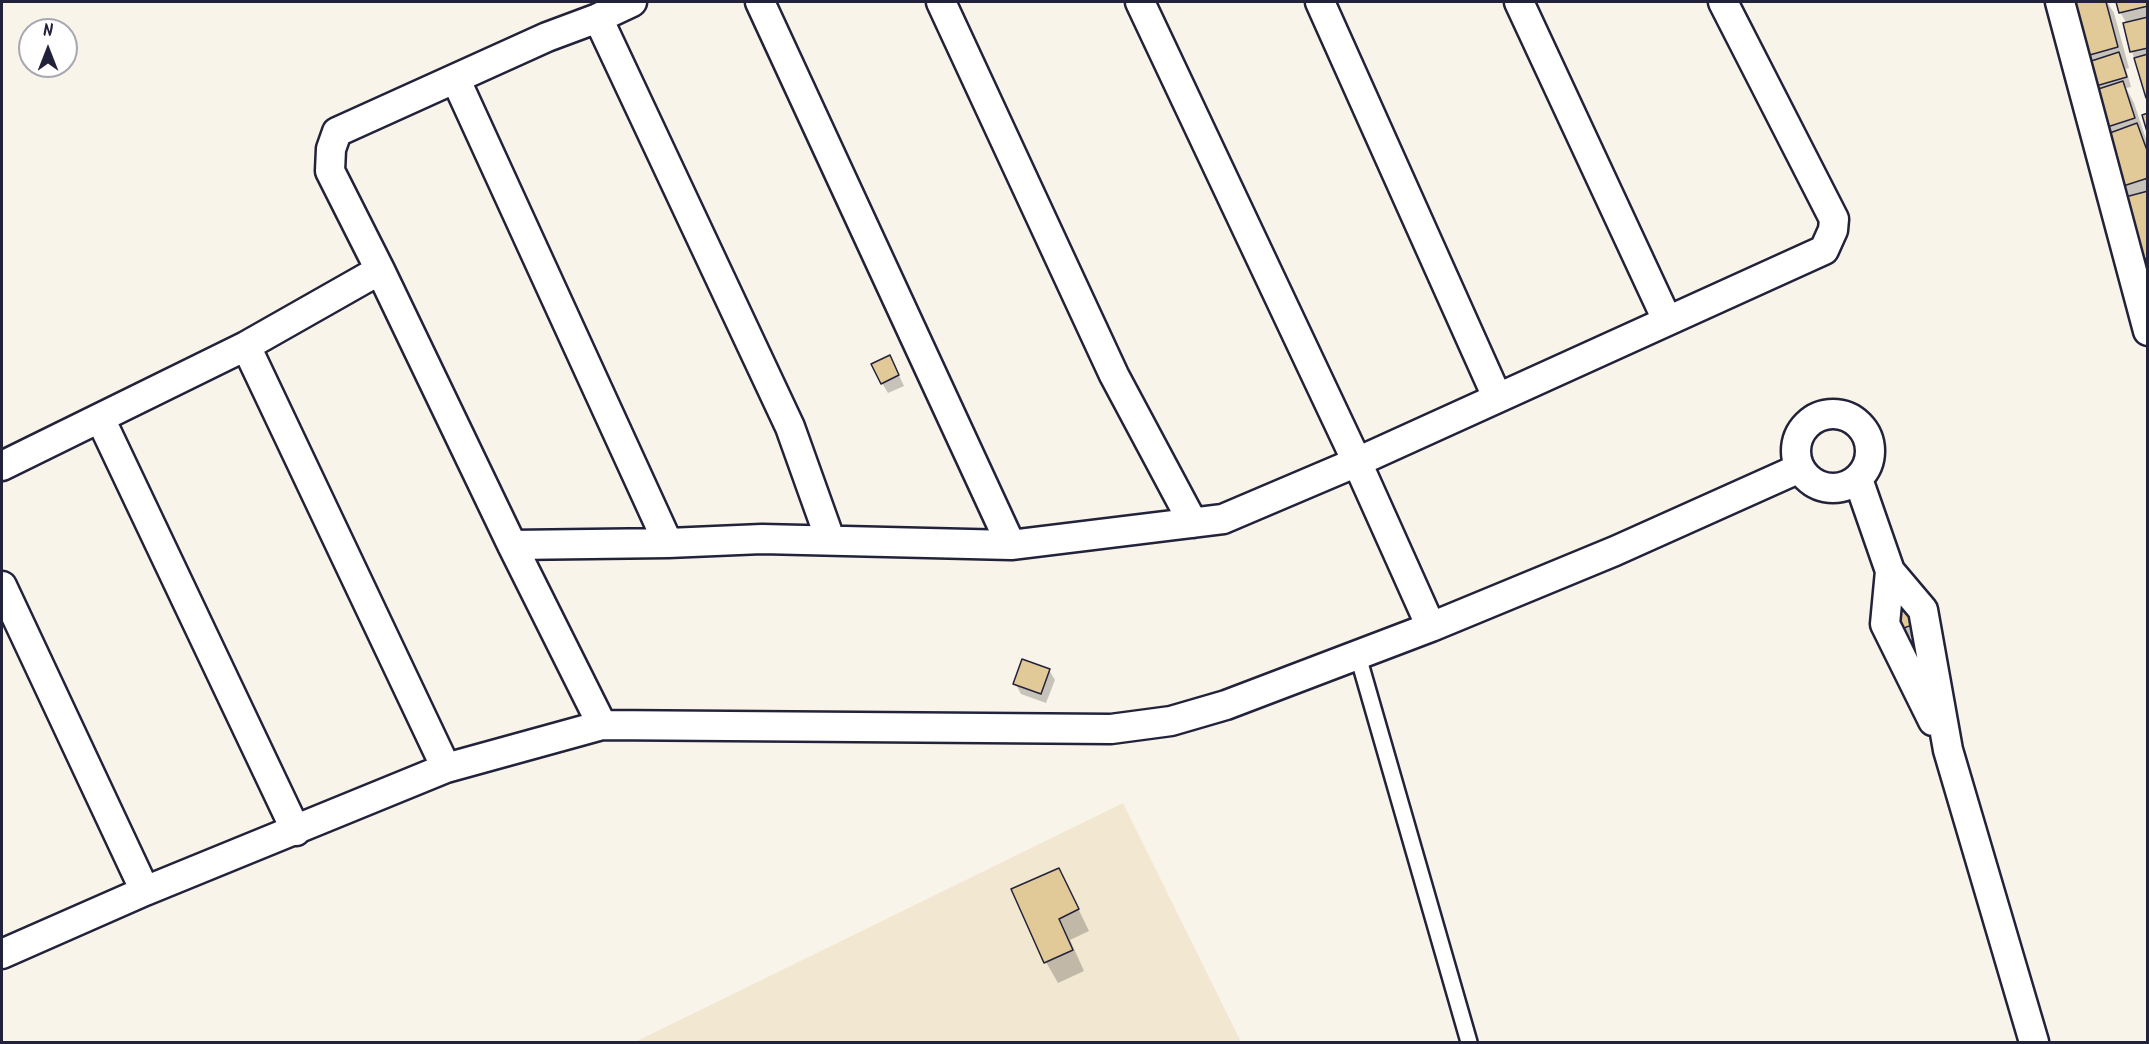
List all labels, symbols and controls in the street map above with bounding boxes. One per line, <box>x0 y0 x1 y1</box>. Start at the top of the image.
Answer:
north arrow <box>18 18 78 78</box>
text: N <box>43 19 53 44</box>

